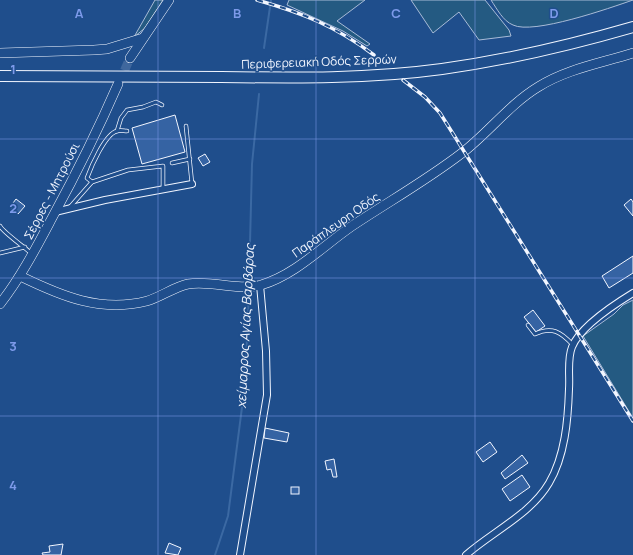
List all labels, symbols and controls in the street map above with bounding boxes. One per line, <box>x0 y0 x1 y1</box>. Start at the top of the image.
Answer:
text: A <box>75 4 84 22</box>
text: B <box>233 4 241 22</box>
text: C <box>391 4 401 22</box>
text: D <box>549 4 559 22</box>
street label: Περιφερειακή Οδός Σερρών <box>241 50 397 73</box>
text: 1 <box>10 60 16 78</box>
street label: Σέρρες - Μητρούσι <box>20 139 83 242</box>
street label: Παράπλευρη Οδός <box>288 188 383 261</box>
text: 2 <box>9 199 17 217</box>
water label: χείμαρρος Αγίας Βαρβάρας <box>232 241 258 409</box>
text: 3 <box>9 337 17 355</box>
text: 4 <box>9 476 17 494</box>

